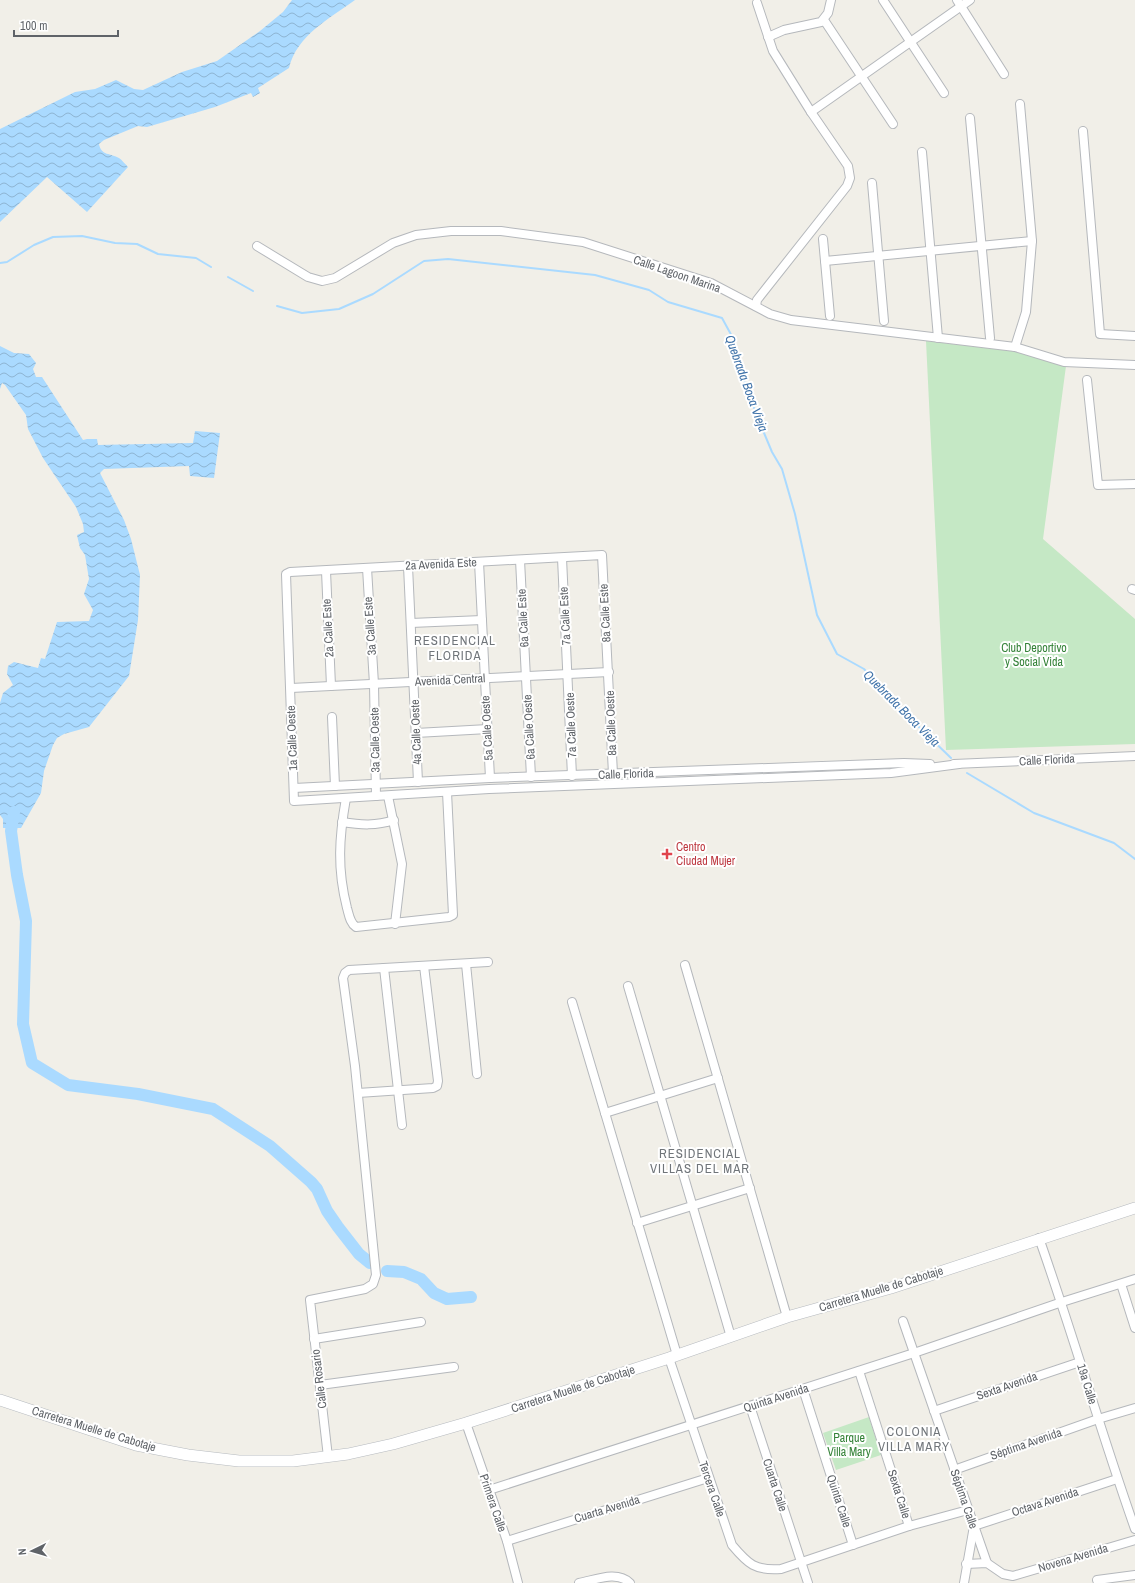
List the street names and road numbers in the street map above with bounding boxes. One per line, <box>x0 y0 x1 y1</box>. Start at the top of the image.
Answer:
street label: Calle Lagoon Marina <box>631 252 723 297</box>
street label: 2a Avenida Este <box>405 554 477 574</box>
street label: 8a Calle Este <box>595 583 615 643</box>
street label: 7a Calle Este <box>555 586 575 646</box>
street label: 6a Calle Este <box>513 588 533 648</box>
street label: 3a Calle Este <box>360 596 380 656</box>
street label: 2a Calle Este <box>318 598 338 658</box>
street label: Avenida Central <box>413 670 486 690</box>
street label: 8a Calle Oeste <box>602 690 620 756</box>
street label: 7a Calle Oeste <box>562 692 580 758</box>
street label: 6a Calle Oeste <box>519 694 539 760</box>
street label: 5a Calle Oeste <box>477 695 497 761</box>
street label: 4a Calle Oeste <box>407 699 425 765</box>
street label: 1a Calle Oeste <box>283 705 301 771</box>
street label: 3a Calle Oeste <box>366 707 384 773</box>
street label: Calle Florida <box>1019 751 1076 769</box>
street label: Calle Florida <box>598 765 655 783</box>
street label: Carretera Muelle de Cabotaje <box>817 1262 945 1316</box>
street label: Calle Rosario <box>307 1348 331 1410</box>
street label: Carretera Muelle de Cabotaje <box>509 1361 637 1417</box>
street label: 19a Calle <box>1073 1362 1101 1406</box>
street label: Sexta Avenida <box>974 1368 1040 1404</box>
street label: Quinta Avenida <box>741 1380 811 1416</box>
street label: Carretera Muelle de Cabotaje <box>30 1402 158 1456</box>
street label: Séptima Avenida <box>988 1424 1064 1464</box>
street label: Cuarta Calle <box>759 1457 791 1513</box>
street label: Tercera Calle <box>695 1459 729 1519</box>
street label: Séptima Calle <box>946 1467 982 1531</box>
street label: Sexta Calle <box>884 1468 914 1520</box>
street label: Primera Calle <box>476 1472 510 1534</box>
street label: Quinta Calle <box>823 1473 855 1529</box>
street label: Octava Avenida <box>1010 1484 1081 1520</box>
street label: Cuarta Avenida <box>572 1491 642 1527</box>
street label: Novena Avenida <box>1036 1540 1110 1576</box>

